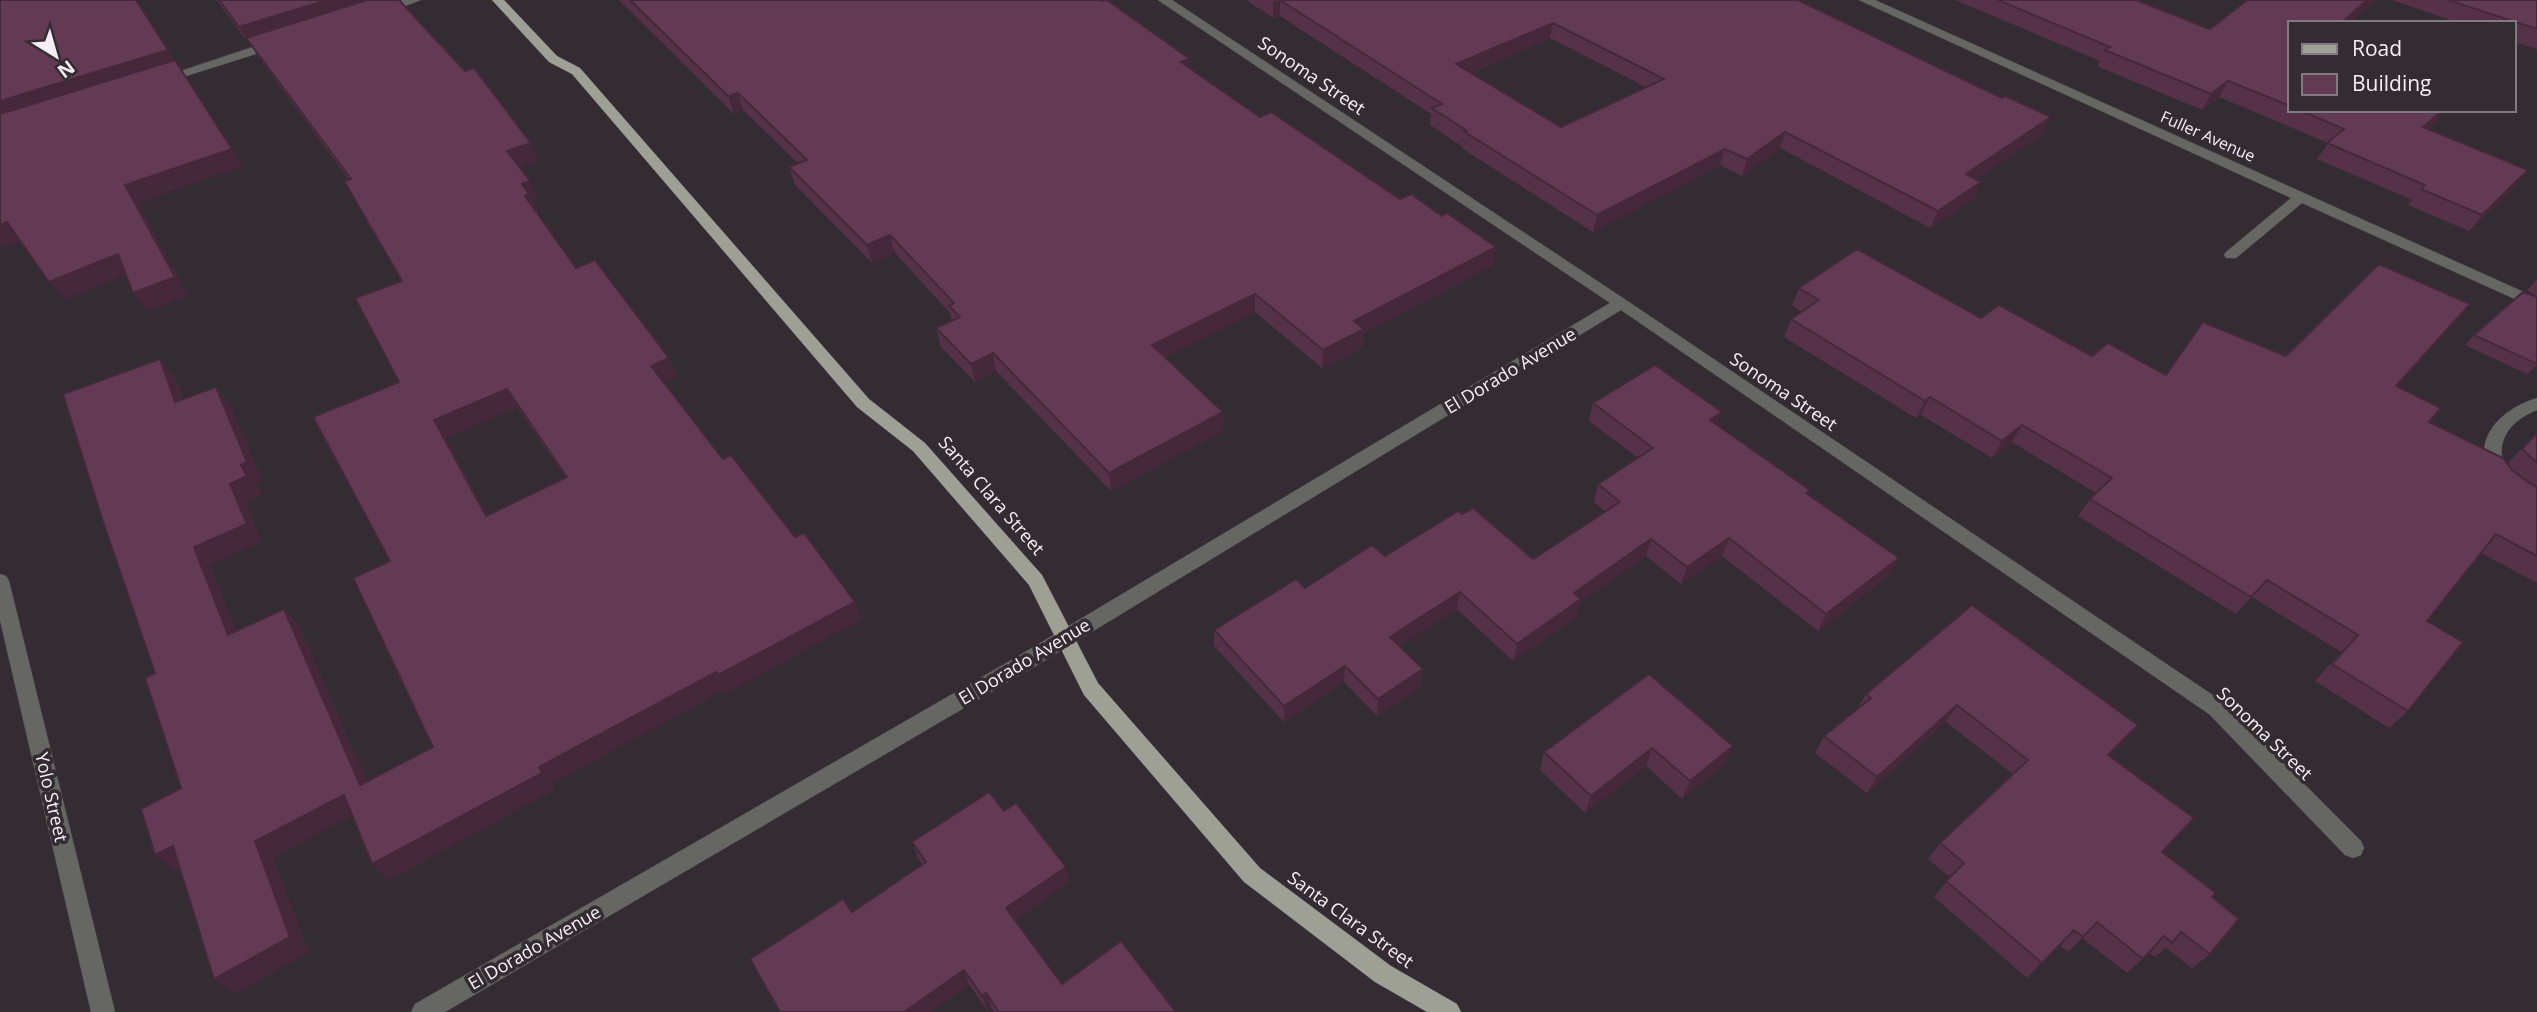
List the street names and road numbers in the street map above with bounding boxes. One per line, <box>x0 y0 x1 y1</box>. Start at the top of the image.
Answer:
street label: Sonoma Street <box>1254 30 1370 120</box>
street label: Fuller Avenue <box>2157 105 2259 167</box>
street label: El Dorado Avenue <box>1440 321 1580 419</box>
street label: Sonoma Street <box>1726 346 1842 436</box>
street label: Santa Clara Street <box>934 430 1050 560</box>
street label: El Dorado Avenue <box>954 612 1094 710</box>
street label: Sonoma Street <box>2212 681 2318 785</box>
street label: Yolo Street <box>30 750 74 844</box>
street label: Santa Clara Street <box>1283 865 1419 973</box>
street label: El Dorado Avenue <box>463 899 605 995</box>

